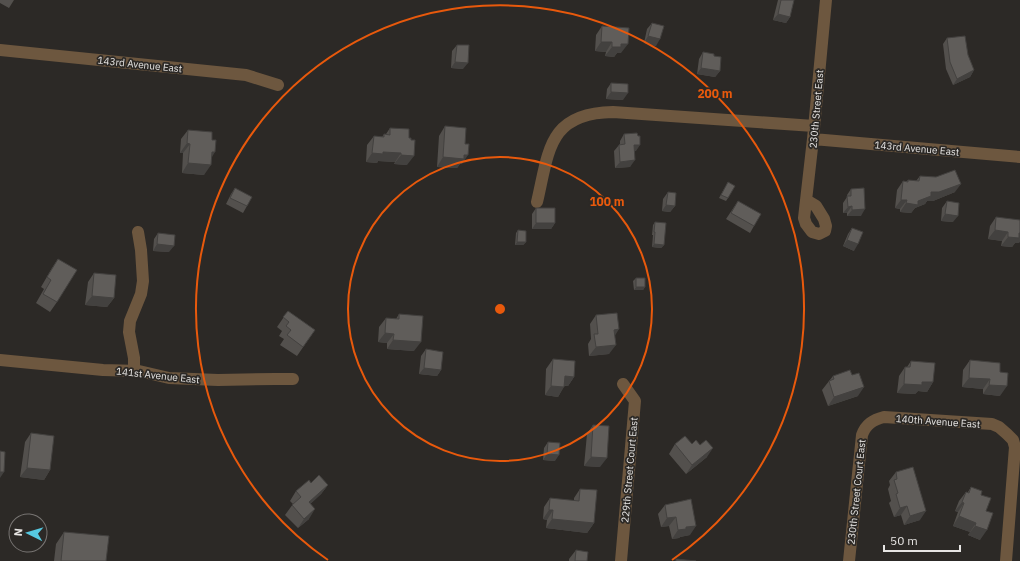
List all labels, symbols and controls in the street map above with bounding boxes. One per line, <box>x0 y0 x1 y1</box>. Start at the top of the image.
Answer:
street label: 143rd Avenue East <box>97 54 183 75</box>
street label: 230th Street East <box>807 69 826 149</box>
text: 200 m <box>697 86 733 101</box>
street label: 143rd Avenue East <box>874 138 960 159</box>
text: 100 m <box>589 194 625 209</box>
centre of rings <box>493 302 507 316</box>
street label: 141st Avenue East <box>116 365 201 386</box>
street label: 140th Avenue East <box>895 412 981 431</box>
street label: 229th Street Court East <box>618 416 641 523</box>
street label: 230th Street Court East <box>844 438 869 545</box>
north arrow <box>8 513 48 553</box>
scale bar <box>884 527 960 553</box>
text: N <box>11 528 25 537</box>
text: 50 m <box>890 533 918 548</box>

